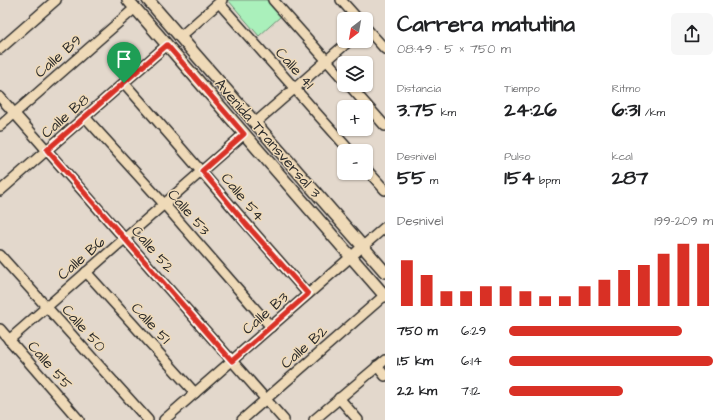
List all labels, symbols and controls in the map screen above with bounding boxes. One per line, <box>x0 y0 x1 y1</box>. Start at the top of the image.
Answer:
text: Carrera matutina <box>397 9 575 40</box>
north arrow <box>337 12 373 48</box>
map controls <box>337 12 373 180</box>
button: share <box>671 13 713 55</box>
street label: Calle B9 <box>30 30 86 83</box>
text: 08:49 · 5 × 750 m <box>397 40 511 58</box>
pin <box>107 42 141 83</box>
street label: Calle 41 <box>270 43 319 94</box>
icon: arrive <box>113 48 135 70</box>
button: layers <box>337 56 373 92</box>
street label: Avenida Transversal 3 <box>210 74 326 203</box>
text: Distancia <box>397 81 441 96</box>
text: Tiempo <box>504 81 540 96</box>
text: Ritmo <box>612 81 640 96</box>
street label: Calle B8 <box>37 89 94 143</box>
text: 3.75 <box>397 96 436 124</box>
text: 24:26 <box>504 96 557 124</box>
text: 6:31 <box>612 96 640 124</box>
button: + <box>337 100 373 136</box>
text: km <box>436 105 456 120</box>
text: /km <box>640 105 665 120</box>
button: − <box>337 144 373 180</box>
text: Desnivel <box>397 149 436 164</box>
text: Pulso <box>504 149 530 164</box>
text: kcal <box>612 149 633 164</box>
text: 55 <box>397 164 425 192</box>
text: 154 <box>504 164 535 192</box>
text: 287 <box>612 164 648 192</box>
street label: Calle 54 <box>216 168 269 226</box>
text: m <box>425 173 438 188</box>
text: bpm <box>535 173 560 188</box>
street label: Calle 53 <box>163 185 215 240</box>
text: Desnivel <box>397 212 443 230</box>
text: 199–209 m <box>654 212 713 230</box>
street label: Calle 52 <box>126 221 179 278</box>
street label: Calle B6 <box>53 231 110 285</box>
street label: Calle B3 <box>238 287 293 339</box>
street label: Calle 51 <box>126 298 175 349</box>
street label: Calle 50 <box>57 300 111 357</box>
street label: Calle B2 <box>276 321 333 374</box>
text: 750 m <box>397 322 438 340</box>
text: 6:29 <box>461 322 486 340</box>
street label: Calle 55 <box>23 336 77 395</box>
text: 1.5 km <box>397 352 433 370</box>
text: 6:14 <box>461 352 482 370</box>
text: 2.2 km <box>397 382 437 400</box>
text: 7:12 <box>461 382 480 400</box>

